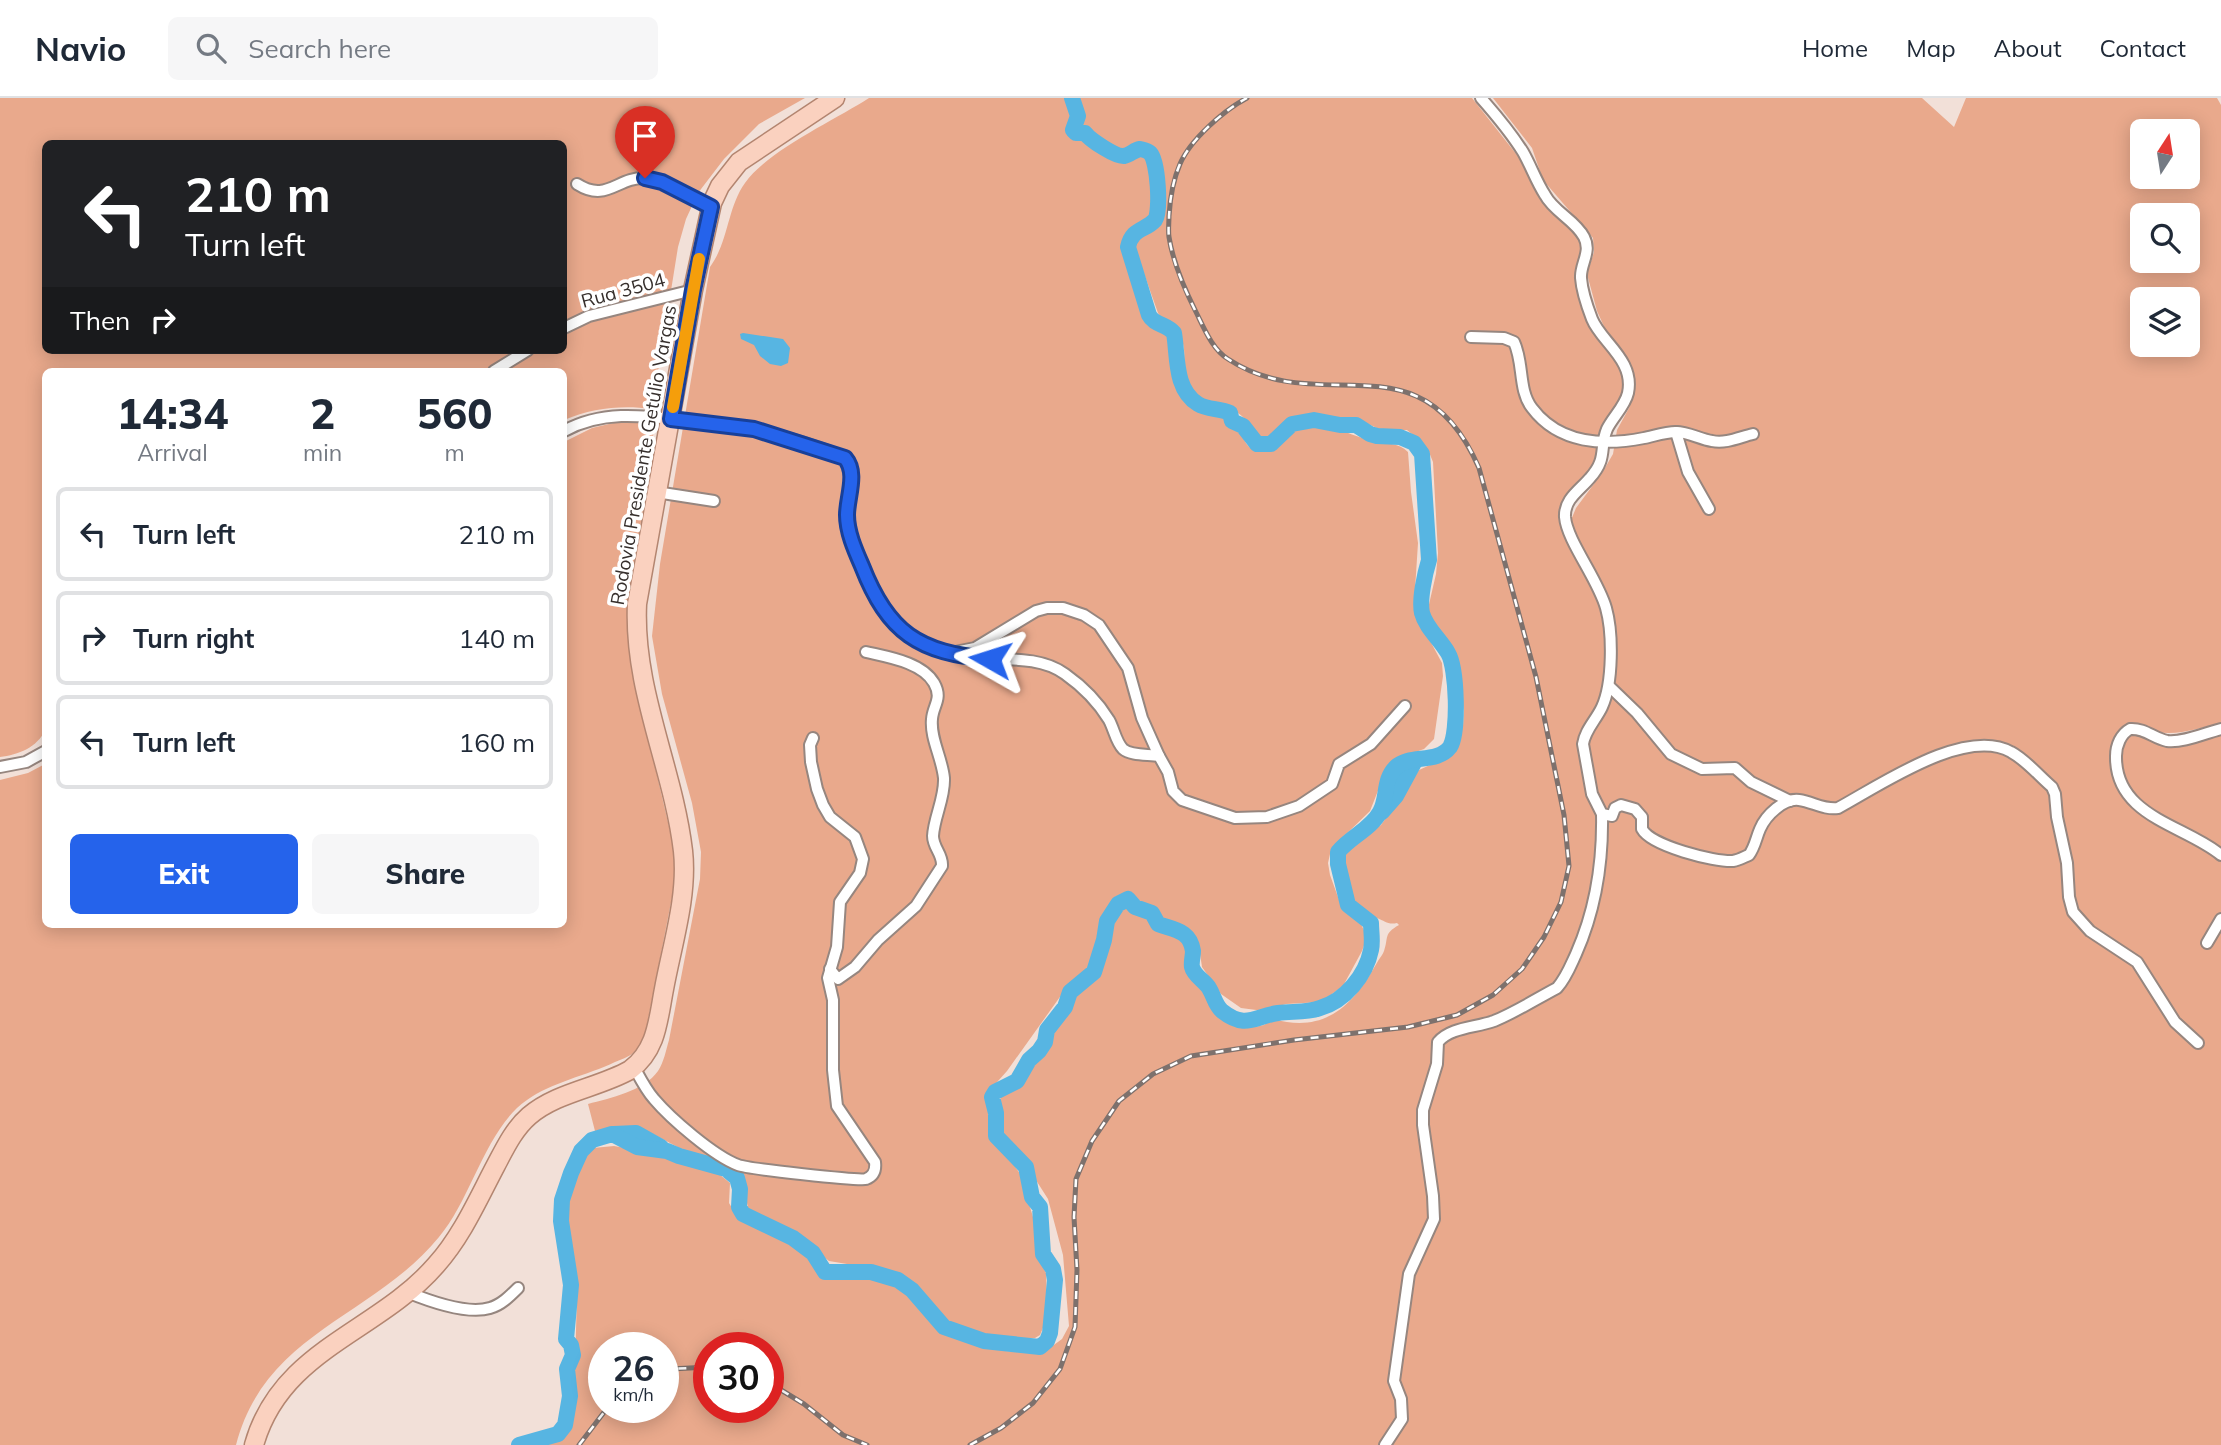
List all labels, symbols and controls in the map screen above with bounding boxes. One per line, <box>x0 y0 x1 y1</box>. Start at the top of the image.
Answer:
search box <box>168 17 658 80</box>
text: Navio <box>35 28 126 69</box>
icon: search <box>192 29 230 67</box>
text: Search here <box>248 32 391 65</box>
text: Home <box>1802 33 1868 63</box>
text: Map <box>1906 33 1956 63</box>
text: About <box>1994 33 2062 63</box>
text: Contact <box>2100 33 2186 63</box>
pin <box>615 106 675 178</box>
icon: arrive <box>626 117 664 155</box>
north arrow <box>2130 119 2200 189</box>
map controls <box>2130 119 2200 357</box>
text: 210 m <box>185 163 331 224</box>
icon: left <box>70 168 161 259</box>
button: search <box>2130 203 2200 273</box>
text: Turn left <box>185 224 305 264</box>
street label: Rua 3504 <box>578 267 668 313</box>
button: layers <box>2130 287 2200 357</box>
icon: right <box>144 301 182 339</box>
street label: Rodovia Presidente Getúlio Vargas <box>605 303 681 607</box>
text: Then <box>70 304 130 337</box>
text: 14:34 <box>117 387 228 440</box>
text: 2 <box>310 387 335 440</box>
text: 560 <box>417 387 492 440</box>
text: Arrival <box>137 438 208 467</box>
text: min <box>303 438 342 467</box>
text: m <box>444 438 465 467</box>
icon: left <box>74 515 112 553</box>
text: Turn left <box>133 518 235 551</box>
text: 210 m <box>459 518 535 551</box>
icon: right <box>74 619 112 657</box>
text: Turn right <box>133 622 254 655</box>
text: 140 m <box>459 622 535 655</box>
position arrow <box>953 622 1027 696</box>
icon: left <box>74 723 112 761</box>
text: Turn left <box>133 726 235 759</box>
text: 160 m <box>459 726 535 759</box>
button: Exit <box>70 834 298 914</box>
button: Share <box>312 834 539 914</box>
speed limit sign: 30 <box>693 1332 784 1423</box>
text: 26 <box>612 1346 655 1390</box>
text: km/h <box>613 1383 654 1406</box>

